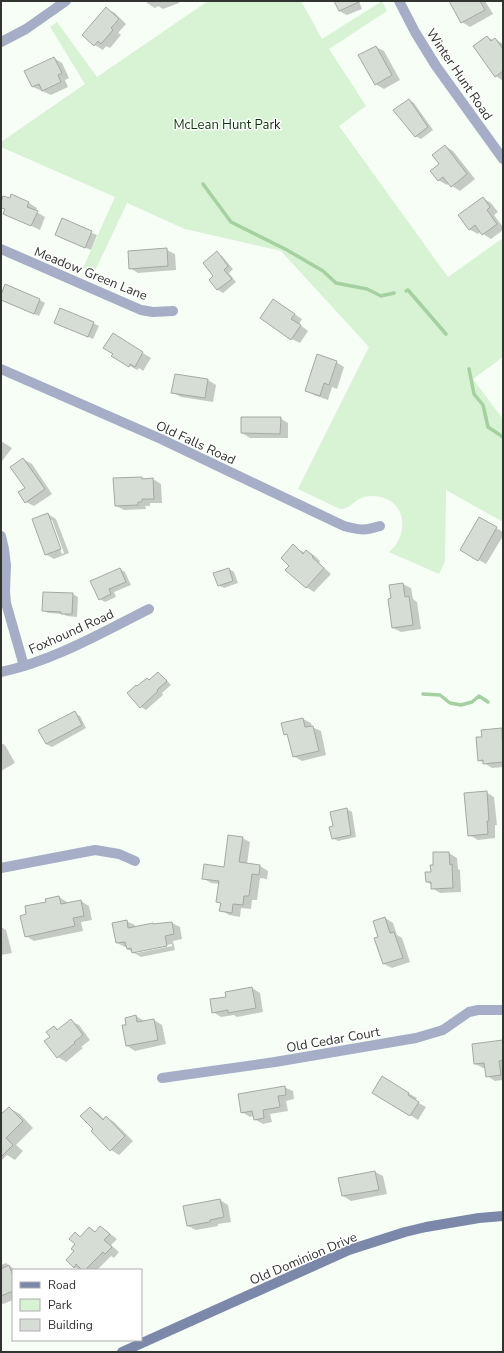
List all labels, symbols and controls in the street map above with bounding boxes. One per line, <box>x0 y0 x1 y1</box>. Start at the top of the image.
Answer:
street label: Winter Hunt Road <box>422 25 497 124</box>
park label: McLean Hunt Park <box>173 116 281 134</box>
street label: Meadow Green Lane <box>31 243 150 305</box>
street label: Old Falls Road <box>153 417 238 469</box>
street label: Foxhound Road <box>26 605 117 659</box>
street label: Old Cedar Court <box>285 1023 382 1057</box>
street label: Old Dominion Drive <box>247 1228 360 1290</box>
legend <box>12 1269 142 1341</box>
text: Road <box>48 1277 76 1293</box>
text: Park <box>48 1297 73 1313</box>
text: Building <box>48 1317 93 1333</box>

